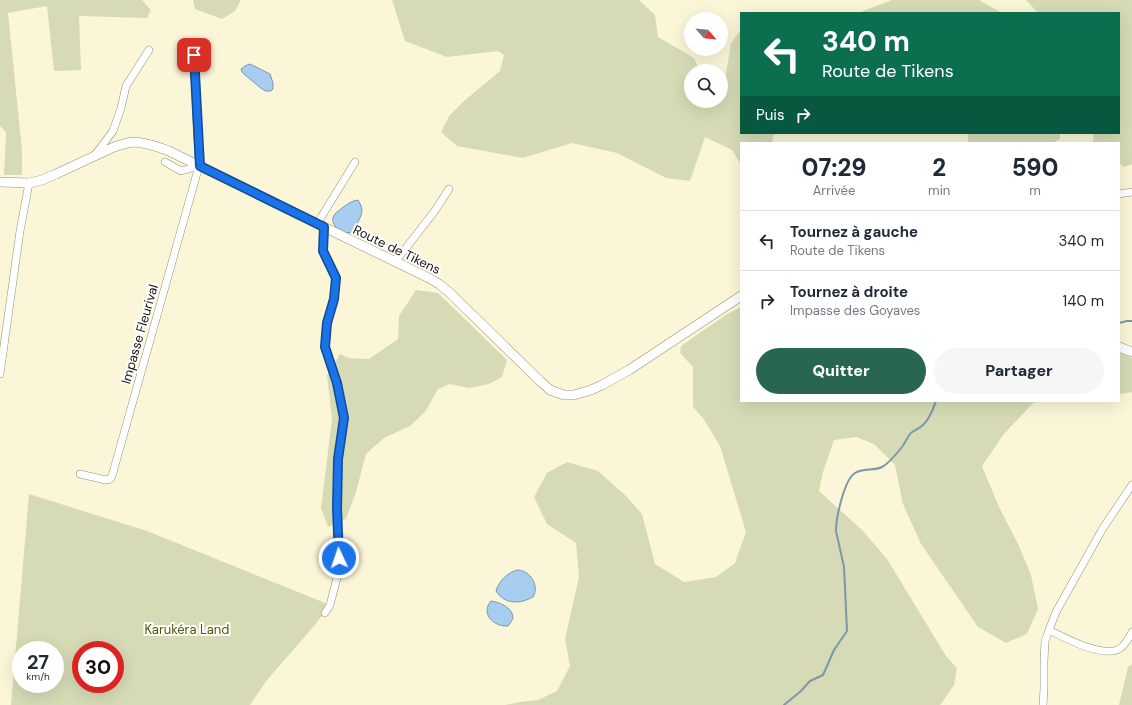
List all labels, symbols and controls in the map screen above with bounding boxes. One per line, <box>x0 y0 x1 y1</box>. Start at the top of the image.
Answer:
north arrow <box>684 12 728 56</box>
map controls <box>684 12 728 108</box>
text: 340 m <box>822 23 910 60</box>
icon: left <box>756 28 808 80</box>
pin <box>177 38 211 72</box>
icon: arrive <box>183 44 205 66</box>
text: Route de Tikens <box>822 59 954 83</box>
button: search <box>684 64 728 108</box>
icon: right <box>792 104 814 126</box>
text: Puis <box>756 105 784 125</box>
text: 07:29 <box>802 152 867 183</box>
text: 2 <box>932 152 946 183</box>
text: 590 <box>1012 152 1058 183</box>
text: Arrivée <box>813 182 855 199</box>
text: min <box>928 182 950 199</box>
text: m <box>1029 182 1041 199</box>
street label: Route de Tikens <box>350 221 443 278</box>
text: Tournez à gauche <box>790 222 918 242</box>
icon: left <box>756 230 778 252</box>
text: 340 m <box>1058 231 1104 251</box>
text: Route de Tikens <box>790 242 885 259</box>
street label: Impasse Fleurival <box>117 282 162 386</box>
text: Tournez à droite <box>790 282 908 302</box>
icon: right <box>756 290 778 312</box>
text: 140 m <box>1063 291 1104 311</box>
text: Impasse des Goyaves <box>790 302 920 319</box>
button: Quitter <box>756 348 926 394</box>
button: Partager <box>934 348 1104 394</box>
position arrow <box>318 537 360 579</box>
park label: Karukéra Land <box>145 621 229 638</box>
speed limit sign: 30 <box>72 641 124 693</box>
text: 27 <box>27 649 49 675</box>
text: km/h <box>26 670 50 683</box>

